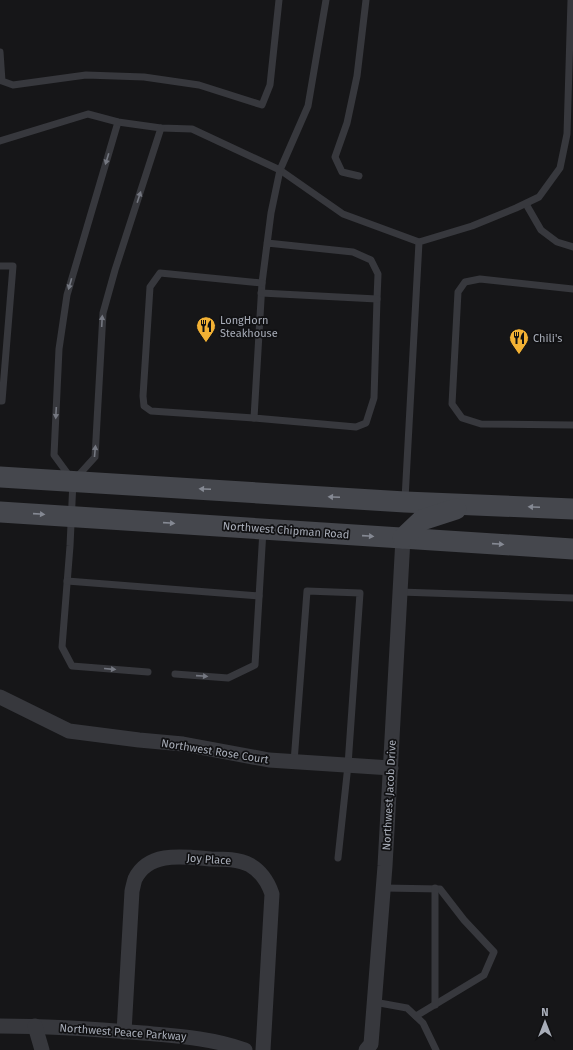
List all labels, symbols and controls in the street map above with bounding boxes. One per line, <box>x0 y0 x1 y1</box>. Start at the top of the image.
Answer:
one-way arrow <box>104 154 110 166</box>
one-way arrow <box>136 190 142 202</box>
one-way arrow <box>67 278 73 290</box>
place label: LongHorn Steakhouse <box>220 314 278 340</box>
one-way arrow <box>99 315 106 327</box>
restaurant icon: LongHorn Steakhouse <box>195 315 217 343</box>
restaurant icon: Chili's <box>508 327 530 355</box>
place label: Chili's <box>533 332 562 345</box>
one-way arrow <box>53 407 59 420</box>
one-way arrow <box>92 445 98 457</box>
one-way arrow <box>199 486 211 493</box>
one-way arrow <box>328 494 340 501</box>
one-way arrow <box>528 504 540 511</box>
one-way arrow <box>33 511 45 518</box>
one-way arrow <box>163 519 175 526</box>
street label: Northwest Chipman Road <box>222 520 350 541</box>
one-way arrow <box>362 532 374 539</box>
one-way arrow <box>492 540 504 547</box>
one-way arrow <box>104 666 116 672</box>
one-way arrow <box>196 673 208 680</box>
street label: Northwest Rose Court <box>160 737 270 766</box>
street label: Northwest Jacob Drive <box>380 739 399 851</box>
street label: Joy Place <box>186 851 232 868</box>
north arrow <box>525 1002 565 1042</box>
text: N <box>541 1006 549 1019</box>
street label: Northwest Peace Parkway <box>59 1022 187 1043</box>

